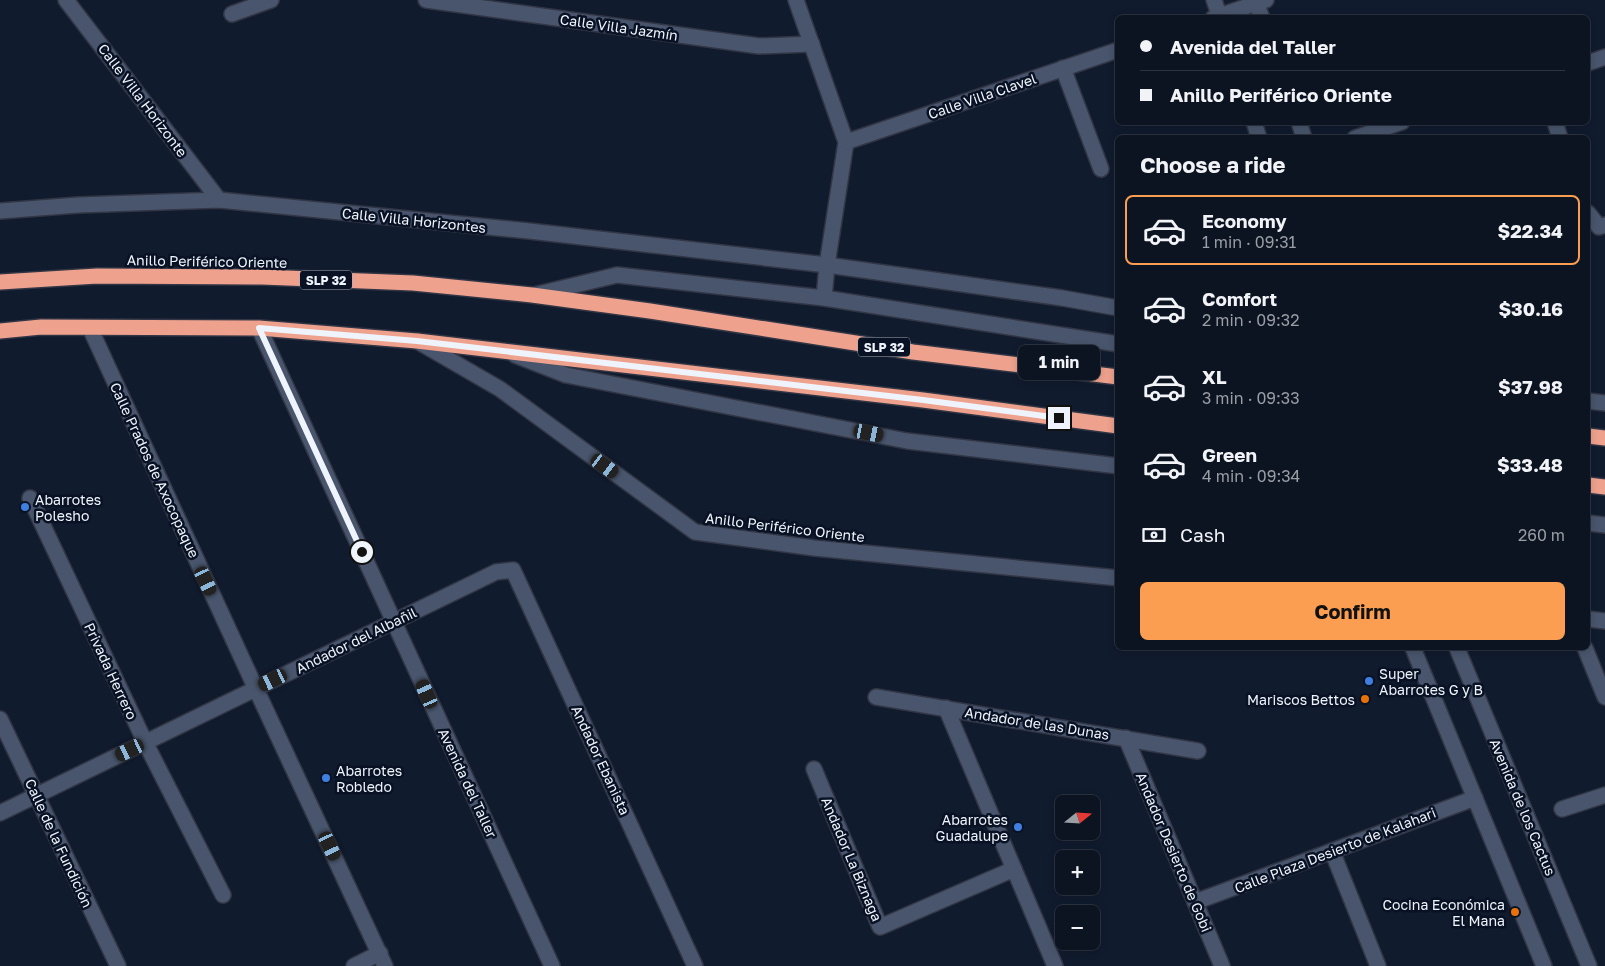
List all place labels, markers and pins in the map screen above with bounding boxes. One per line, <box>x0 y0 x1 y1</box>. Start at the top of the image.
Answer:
place label: Abarrotes Polesho <box>35 491 101 524</box>
marker: Abarrotes Polesho <box>19 501 31 513</box>
place label: Super Abarrotes G y B <box>1379 665 1483 698</box>
marker: Super Abarrotes G y B <box>1363 675 1375 687</box>
place label: Mariscos Bettos <box>1247 691 1355 708</box>
marker: Mariscos Bettos <box>1359 693 1371 705</box>
place label: Abarrotes Robledo <box>336 762 402 795</box>
marker: Abarrotes Robledo <box>320 772 332 784</box>
place label: Abarrotes Guadalupe <box>936 811 1008 844</box>
marker: Abarrotes Guadalupe <box>1012 821 1024 833</box>
place label: Cocina Económica El Mana <box>1383 896 1505 929</box>
marker: Cocina Económica El Mana <box>1509 906 1521 918</box>

